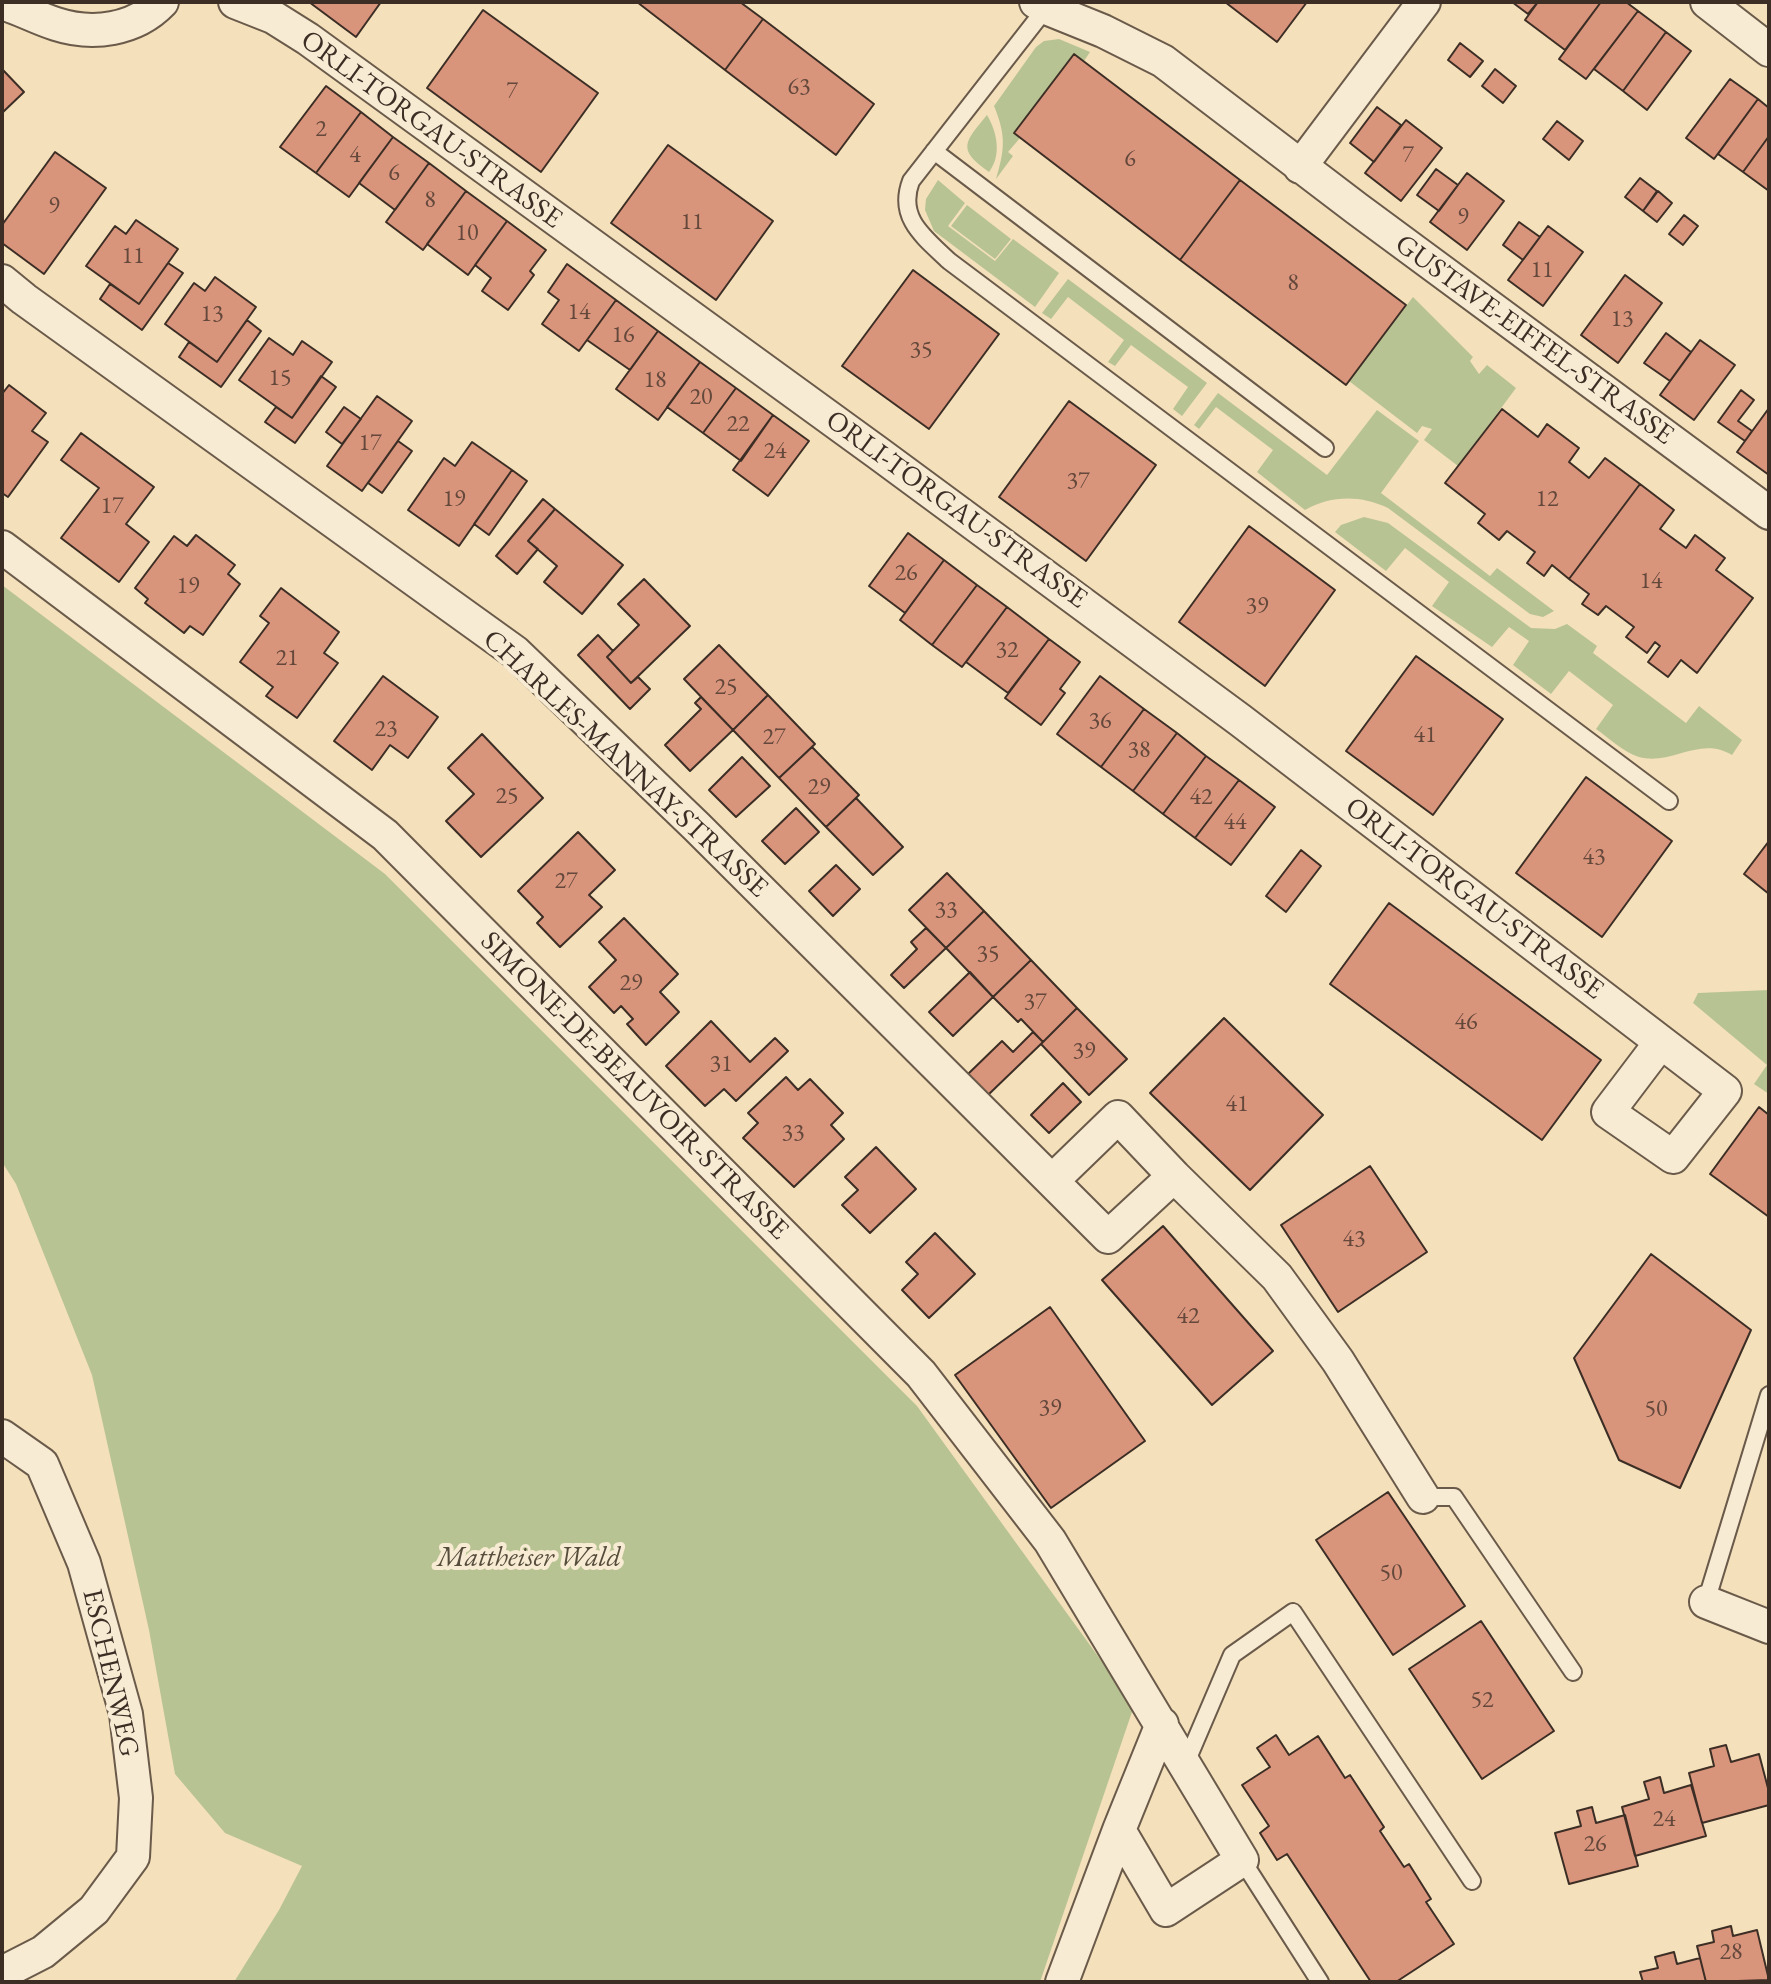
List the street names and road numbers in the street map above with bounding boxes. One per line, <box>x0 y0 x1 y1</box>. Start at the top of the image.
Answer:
street label: ORLI-TORGAU-STRASSE <box>294 24 568 236</box>
street label: GUSTAVE-EIFFEL-STRASSE <box>1388 228 1680 452</box>
street label: ORLI-TORGAU-STRASSE <box>819 404 1093 616</box>
street label: CHARLES-MANNAY-STRASSE <box>476 623 774 905</box>
street label: ORLI-TORGAU-STRASSE <box>1338 791 1610 1007</box>
street label: SIMONE-DE-BEAUVOIR-STRASSE <box>473 925 795 1247</box>
street label: ESCHENWEG <box>74 1586 146 1760</box>

